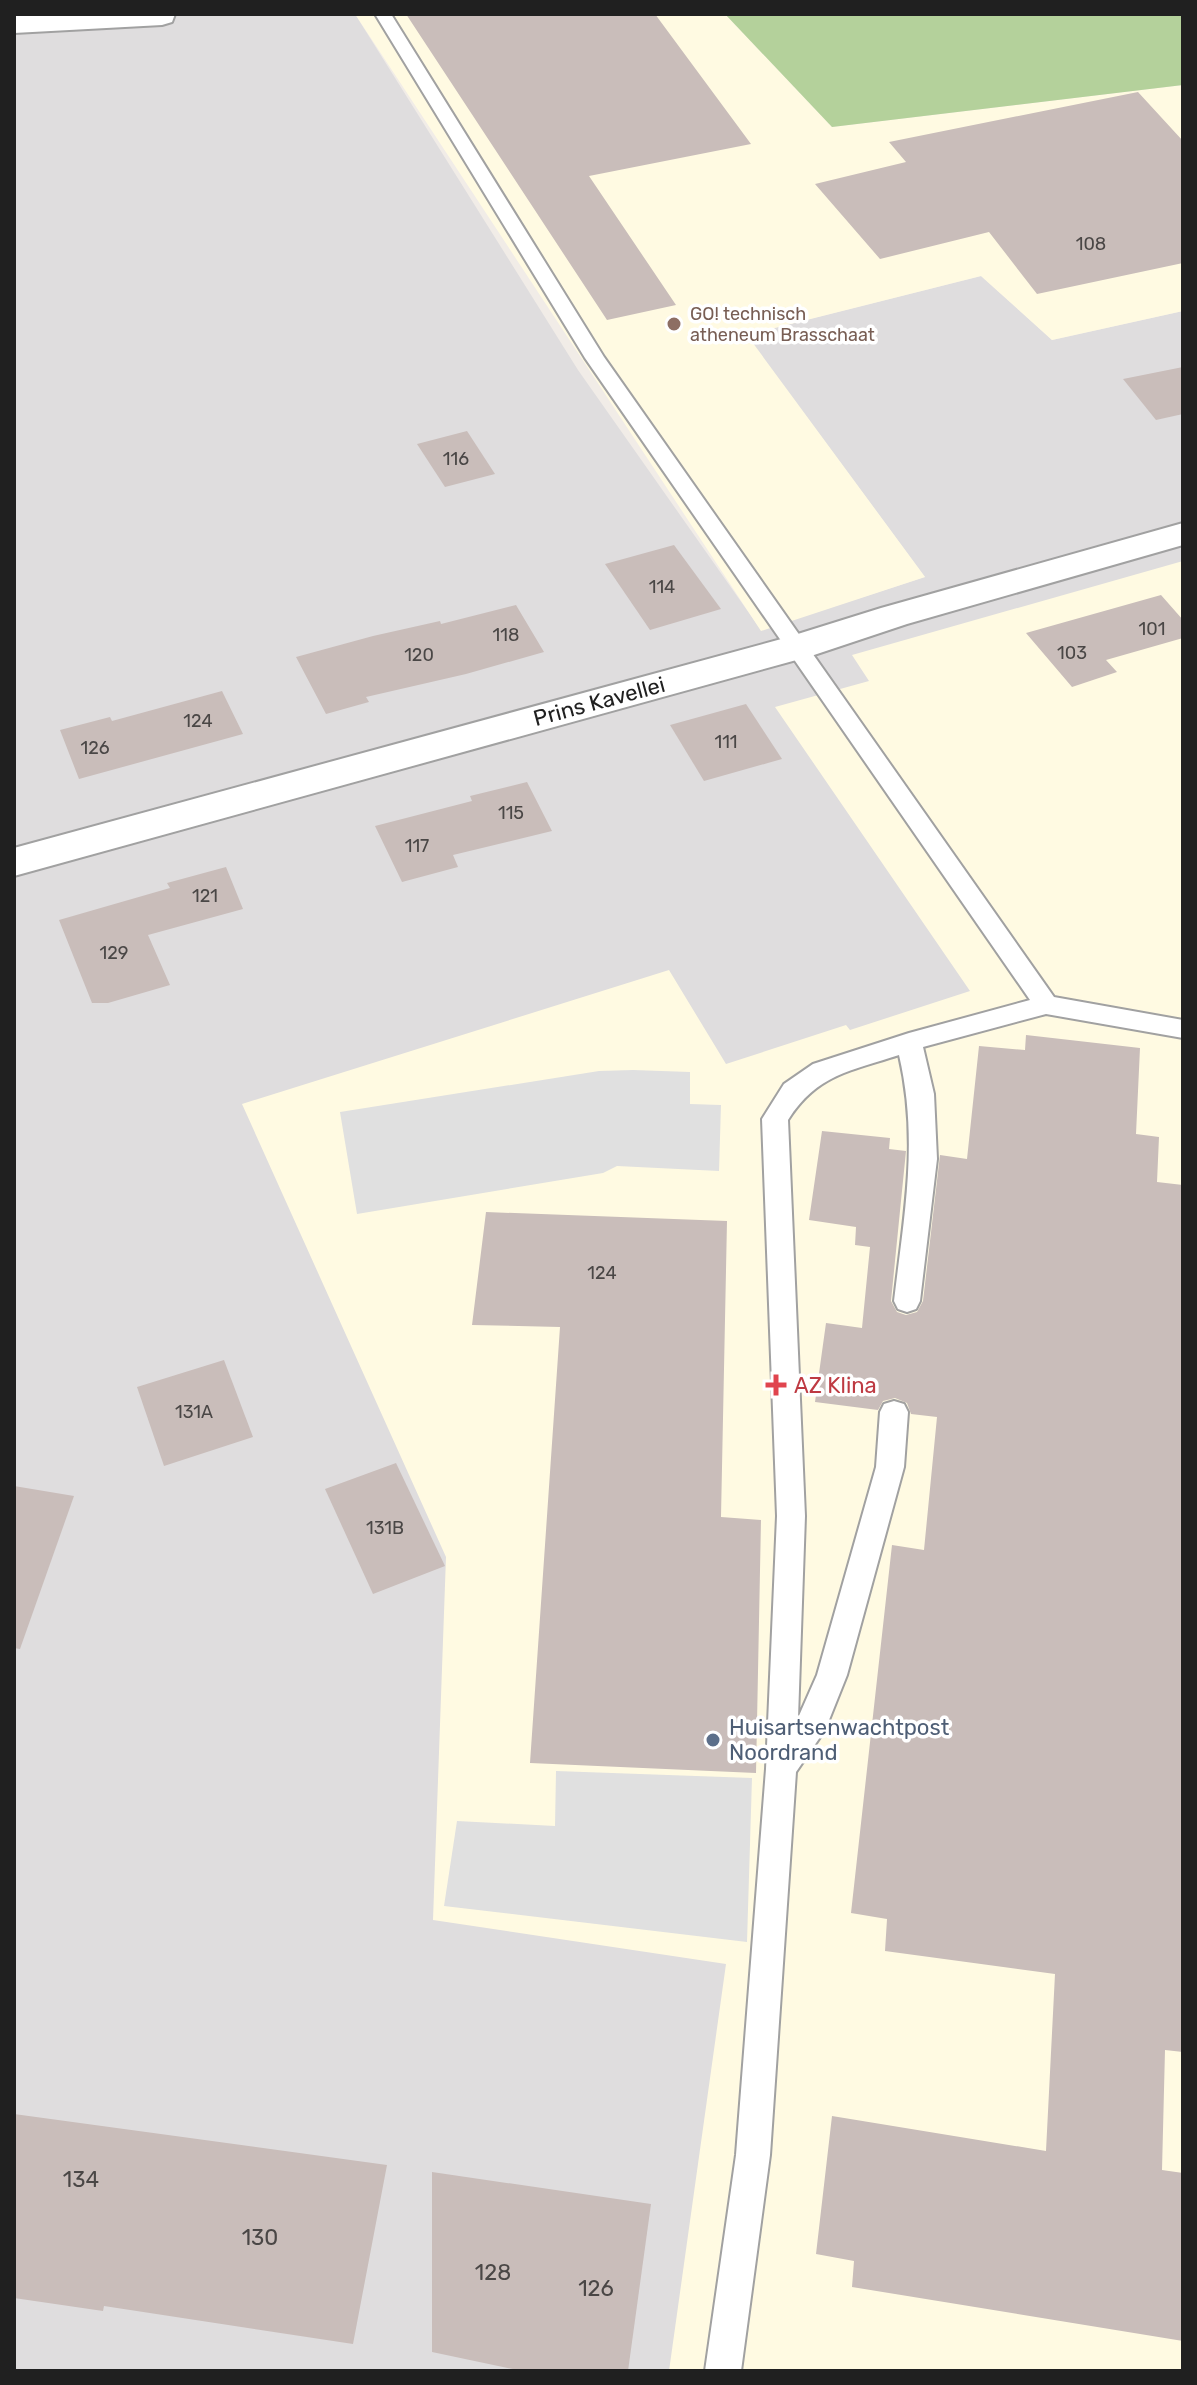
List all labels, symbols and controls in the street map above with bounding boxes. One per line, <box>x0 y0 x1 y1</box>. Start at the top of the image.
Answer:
house number: 108 <box>1076 233 1106 255</box>
place label: GO! technisch atheneum Brasschaat <box>690 303 875 346</box>
marker: GO! technisch atheneum Brasschaat <box>665 315 683 333</box>
house number: 116 <box>443 448 469 470</box>
house number: 114 <box>649 576 675 598</box>
house number: 101 <box>1139 618 1165 640</box>
house number: 118 <box>493 624 519 646</box>
house number: 103 <box>1057 642 1087 664</box>
house number: 120 <box>404 644 434 666</box>
street label: Prins Kavellei <box>530 671 668 732</box>
house number: 124 <box>183 710 213 732</box>
house number: 111 <box>714 731 738 753</box>
house number: 126 <box>80 737 110 759</box>
house number: 115 <box>498 802 524 824</box>
house number: 117 <box>405 835 429 857</box>
house number: 121 <box>192 885 218 907</box>
house number: 129 <box>100 942 128 964</box>
house number: 124 <box>587 1262 617 1284</box>
place label: AZ Klina <box>794 1372 877 1399</box>
marker: AZ Klina <box>765 1374 787 1396</box>
house number: 131A <box>175 1401 213 1423</box>
house number: 131B <box>366 1517 404 1539</box>
place label: Huisartsenwachtpost Noordrand <box>729 1714 950 1766</box>
marker: Huisartsenwachtpost Noordrand <box>704 1731 722 1749</box>
house number: 134 <box>63 2166 99 2193</box>
house number: 130 <box>242 2224 278 2251</box>
house number: 128 <box>475 2259 511 2286</box>
house number: 126 <box>578 2275 614 2302</box>

